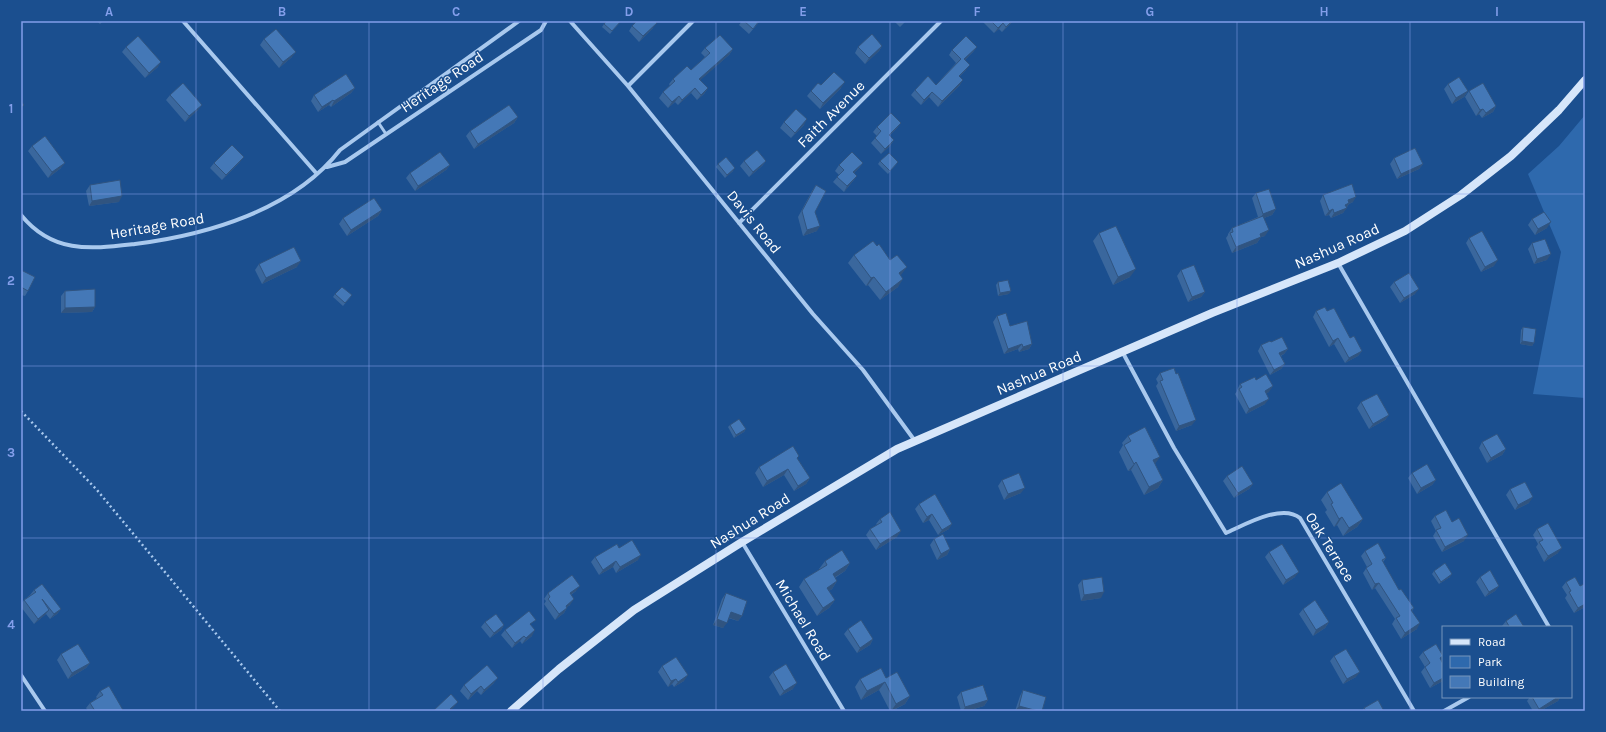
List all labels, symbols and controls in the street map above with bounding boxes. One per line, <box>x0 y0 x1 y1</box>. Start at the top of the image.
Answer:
text: A <box>105 4 113 19</box>
text: B <box>278 4 286 19</box>
text: C <box>452 4 460 19</box>
text: D <box>625 4 634 19</box>
text: E <box>799 4 807 19</box>
text: F <box>973 4 981 19</box>
text: G <box>1146 4 1154 19</box>
text: H <box>1319 4 1329 19</box>
text: I <box>1495 4 1499 19</box>
street label: Heritage Road <box>397 48 487 116</box>
street label: Faith Avenue <box>794 77 868 151</box>
text: 1 <box>9 101 13 116</box>
street label: Davis Road <box>723 187 785 257</box>
street label: Heritage Road <box>108 209 206 243</box>
street label: Nashua Road <box>1292 219 1382 273</box>
text: 2 <box>7 273 15 288</box>
street label: Nashua Road <box>994 347 1084 399</box>
text: 3 <box>7 445 15 460</box>
street label: Nashua Road <box>707 489 793 553</box>
street label: Oak Terrace <box>1302 509 1358 585</box>
street label: Michael Road <box>772 576 834 664</box>
text: 4 <box>7 617 15 632</box>
legend <box>1442 626 1572 698</box>
text: Road <box>1478 635 1506 649</box>
text: Park <box>1478 655 1503 669</box>
text: Building <box>1478 675 1525 689</box>

